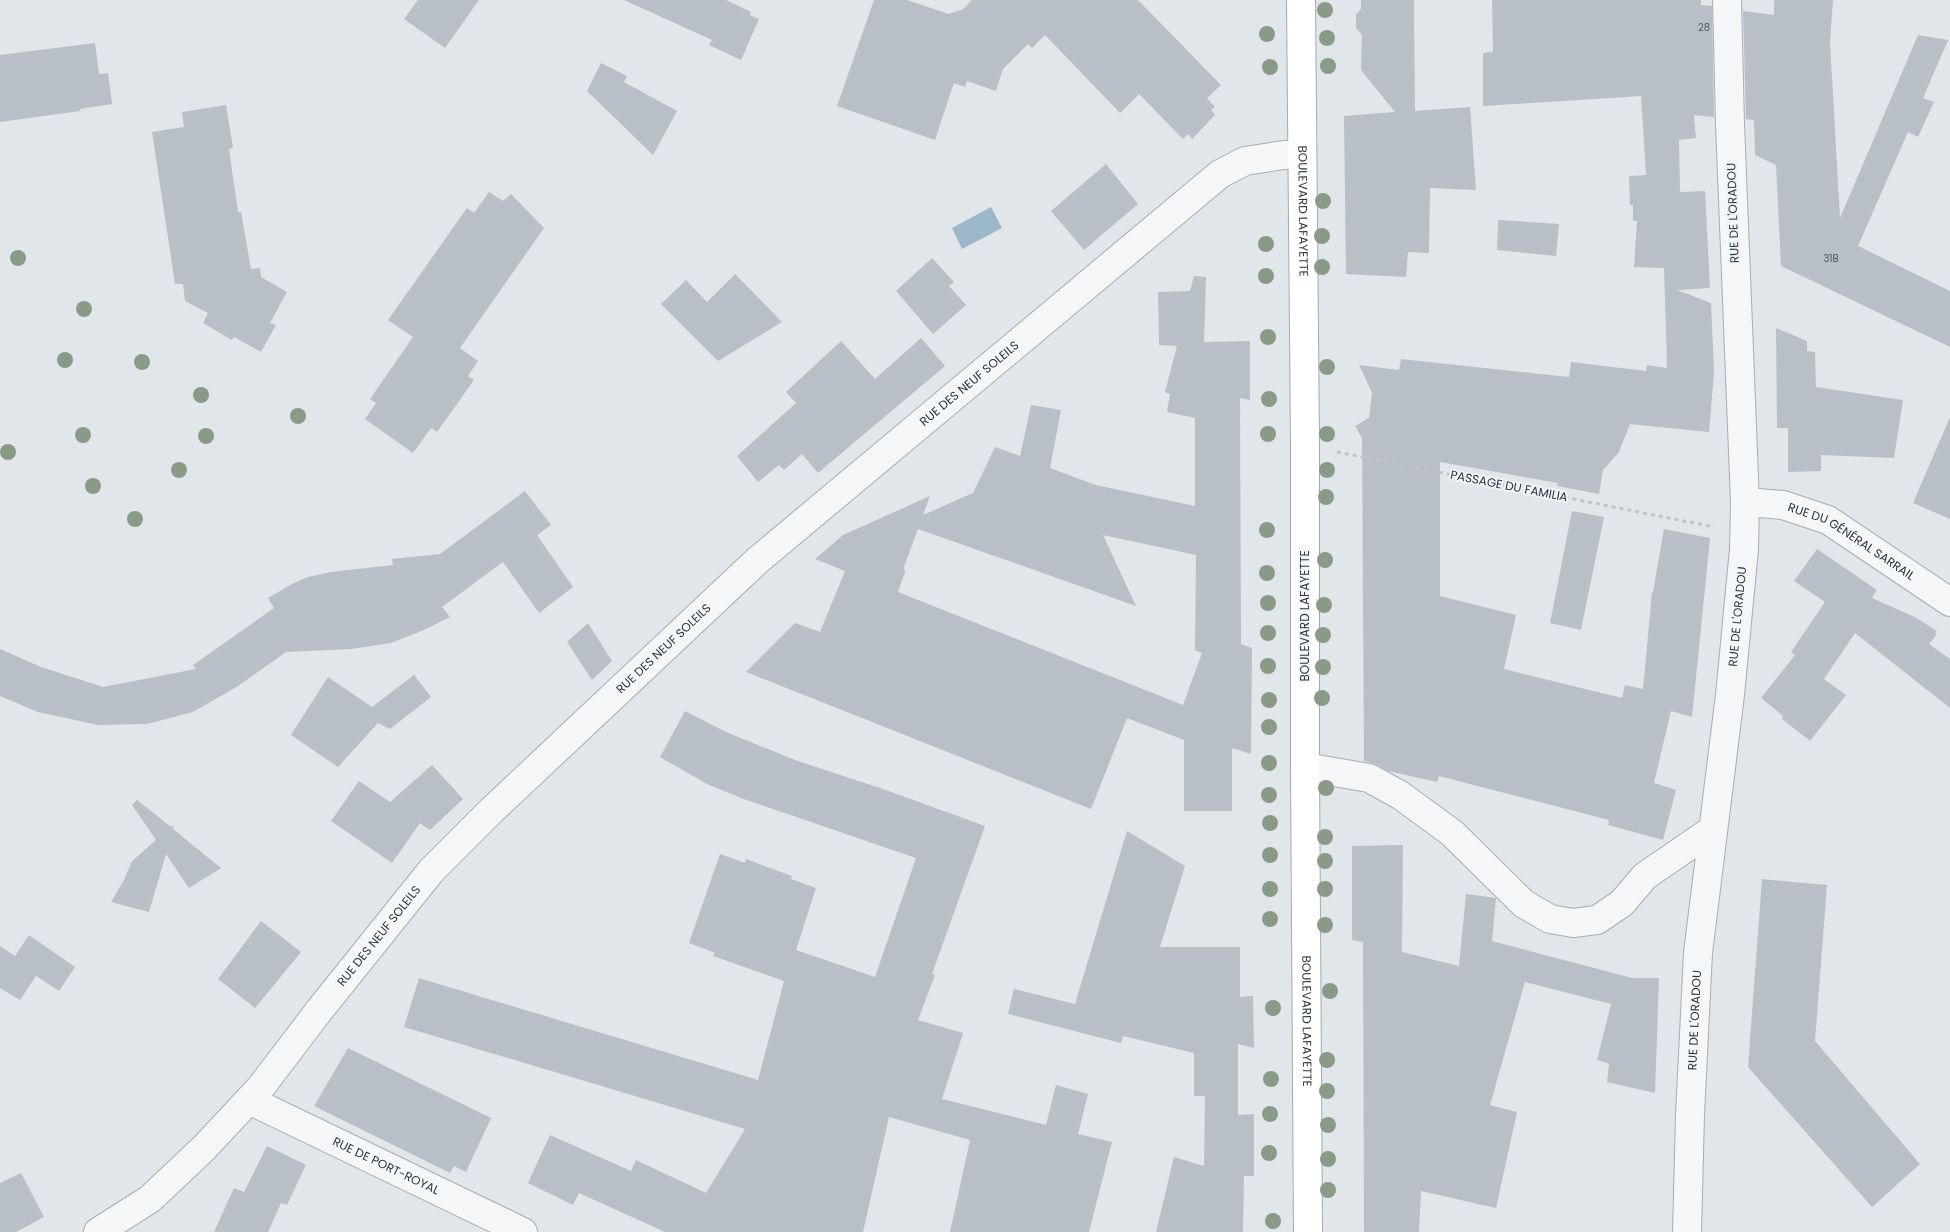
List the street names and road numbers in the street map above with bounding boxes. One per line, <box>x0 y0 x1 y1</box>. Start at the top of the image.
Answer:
street label: BOULEVARD LAFAYETTE <box>1294 145 1312 277</box>
street label: RUE DE L'ORADOU <box>1722 162 1743 264</box>
street label: RUE DES NEUF SOLEILS <box>916 337 1022 430</box>
street label: PASSAGE DU FAMILIA <box>1449 466 1569 505</box>
street label: RUE DU GÉNÉRAL SARRAIL <box>1786 498 1918 584</box>
street label: BOULEVARD LAFAYETTE <box>1296 550 1313 682</box>
street label: RUE DE L'ORADOU <box>1724 566 1750 667</box>
street label: RUE DES NEUF SOLEILS <box>612 599 715 697</box>
street label: RUE DES NEUF SOLEILS <box>333 882 424 990</box>
street label: BOULEVARD LAFAYETTE <box>1298 955 1316 1087</box>
street label: RUE DE L'ORADOU <box>1683 969 1705 1071</box>
street label: RUE DE PORT-ROYAL <box>330 1133 442 1198</box>

